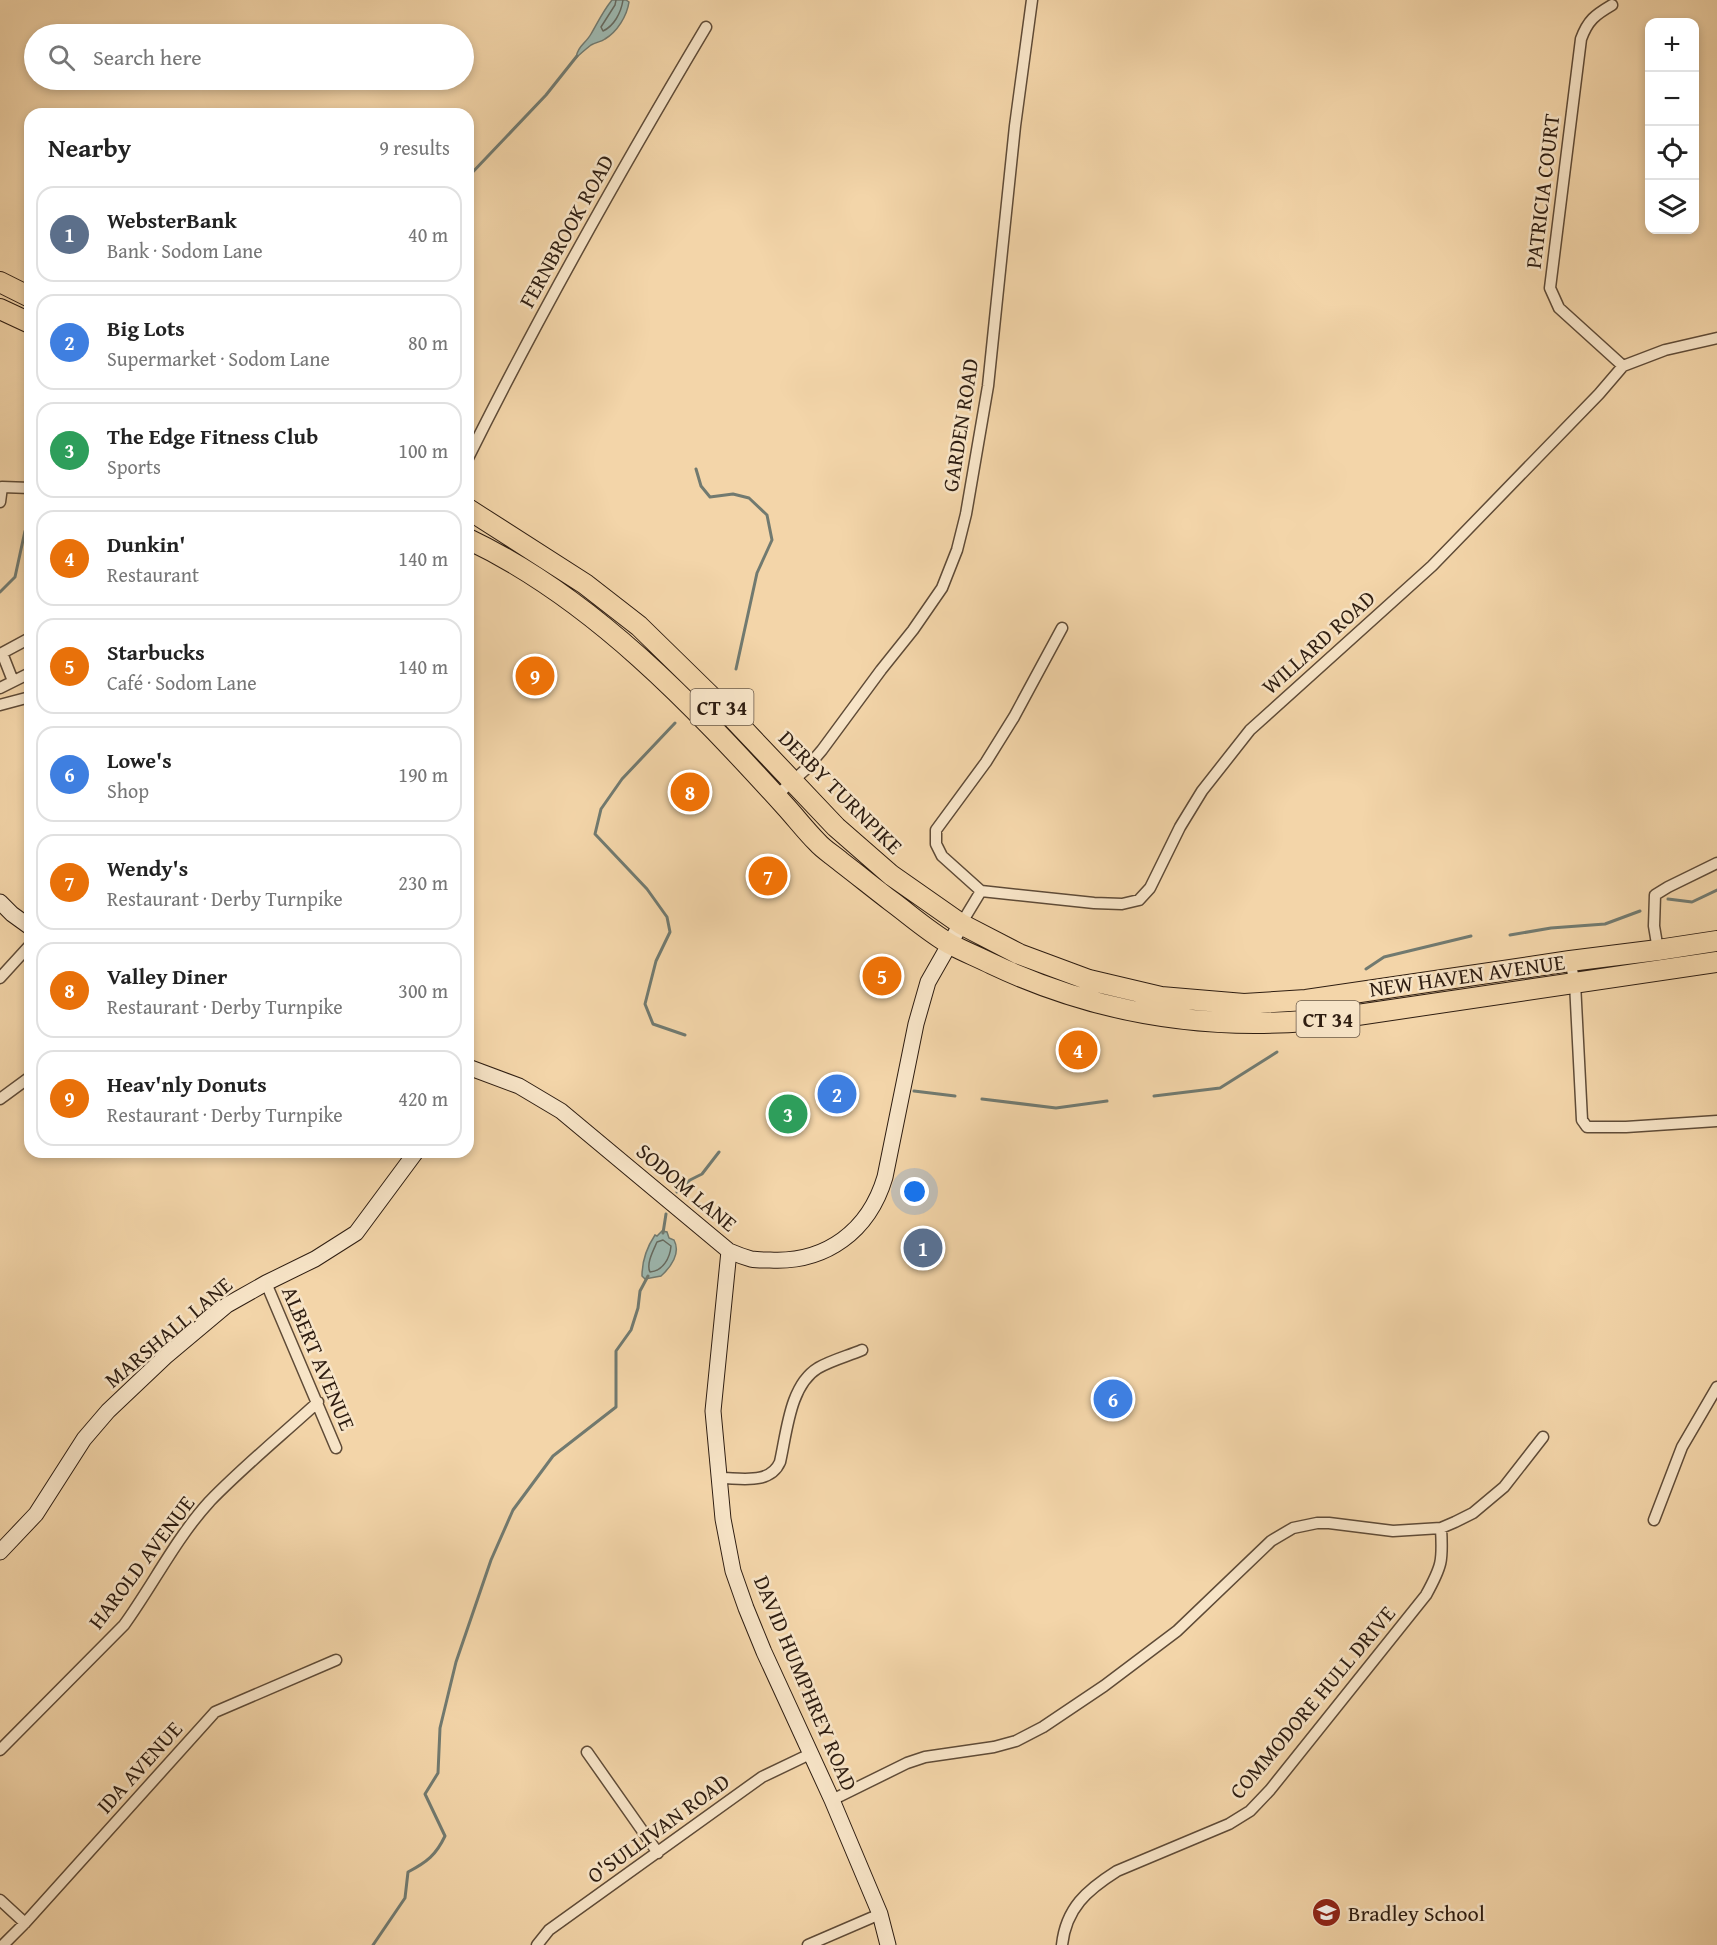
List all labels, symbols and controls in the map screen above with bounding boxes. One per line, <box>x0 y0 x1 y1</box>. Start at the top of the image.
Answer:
map controls <box>1645 18 1699 234</box>
button: + <box>1645 18 1699 72</box>
search box <box>24 24 474 90</box>
icon: search <box>45 41 78 74</box>
text: Search here <box>93 41 202 73</box>
button: − <box>1645 72 1699 126</box>
street label: PATRICIA COURT <box>1517 112 1567 270</box>
button: locate <box>1645 126 1699 180</box>
text: Nearby <box>48 128 131 167</box>
text: 9 results <box>379 133 450 162</box>
street label: FERNBROOK ROAD <box>511 149 621 313</box>
button: layers <box>1645 180 1699 234</box>
text: WebsterBank <box>107 204 237 236</box>
text: 1 <box>64 220 75 249</box>
text: 40 m <box>408 220 448 249</box>
text: Bank · Sodom Lane <box>107 236 263 265</box>
text: Big Lots <box>107 312 185 344</box>
text: 2 <box>64 328 75 357</box>
text: 80 m <box>408 328 448 357</box>
text: Supermarket · Sodom Lane <box>107 344 330 373</box>
street label: GARDEN ROAD <box>934 356 986 494</box>
text: The Edge Fitness Club <box>107 420 318 452</box>
text: 3 <box>64 436 75 465</box>
text: 100 m <box>398 436 448 465</box>
text: Sports <box>107 452 161 481</box>
text: Dunkin' <box>107 528 185 560</box>
text: 4 <box>64 544 75 573</box>
text: 140 m <box>398 544 448 573</box>
text: Restaurant <box>107 560 199 589</box>
street label: WILLARD ROAD <box>1254 582 1382 702</box>
text: Starbucks <box>107 636 205 668</box>
text: 5 <box>64 652 75 681</box>
text: 140 m <box>398 652 448 681</box>
pin: 9 <box>516 654 554 698</box>
text: Café · Sodom Lane <box>107 668 257 697</box>
road number: CT 34 <box>690 689 754 725</box>
street label: DERBY TURNPIKE <box>772 723 910 861</box>
text: Lowe's <box>107 744 172 776</box>
text: 6 <box>64 760 75 789</box>
text: 190 m <box>398 760 448 789</box>
pin: 8 <box>670 770 710 814</box>
text: Shop <box>107 776 149 805</box>
text: Wendy's <box>107 852 188 884</box>
pin: 7 <box>748 854 788 898</box>
text: 7 <box>64 868 75 897</box>
text: 230 m <box>398 868 448 897</box>
text: Restaurant · Derby Turnpike <box>107 884 343 913</box>
street label: NEW HAVEN AVENUE <box>1367 945 1567 1005</box>
pin: 5 <box>862 954 902 998</box>
text: Valley Diner <box>107 960 227 992</box>
text: 8 <box>64 976 75 1005</box>
text: 300 m <box>398 976 448 1005</box>
text: Restaurant · Derby Turnpike <box>107 992 343 1021</box>
road number: CT 34 <box>1296 1001 1360 1037</box>
pin: 4 <box>1058 1028 1098 1072</box>
text: Heav'nly Donuts <box>107 1068 267 1100</box>
pin: 2 <box>818 1072 856 1116</box>
text: 9 <box>64 1084 75 1113</box>
text: 420 m <box>398 1084 448 1113</box>
pin: 3 <box>768 1092 808 1136</box>
text: Restaurant · Derby Turnpike <box>107 1100 343 1129</box>
street label: SODOM LANE <box>629 1135 745 1239</box>
your location <box>900 1177 929 1206</box>
pin: 1 <box>904 1226 942 1270</box>
street label: MARSHALL LANE <box>97 1269 239 1395</box>
street label: ALBERT AVENUE <box>274 1281 364 1435</box>
pin: 6 <box>1094 1376 1132 1422</box>
street label: HAROLD AVENUE <box>80 1488 202 1636</box>
street label: DAVID HUMPHREY ROAD <box>746 1570 866 1796</box>
street label: COMMODORE HULL DRIVE <box>1221 1598 1403 1806</box>
street label: IDA AVENUE <box>89 1714 189 1820</box>
street label: O'SULLIVAN ROAD <box>580 1765 736 1891</box>
school or university icon: Bradley School <box>1311 1897 1343 1929</box>
place label: Bradley School <box>1348 1897 1485 1929</box>

